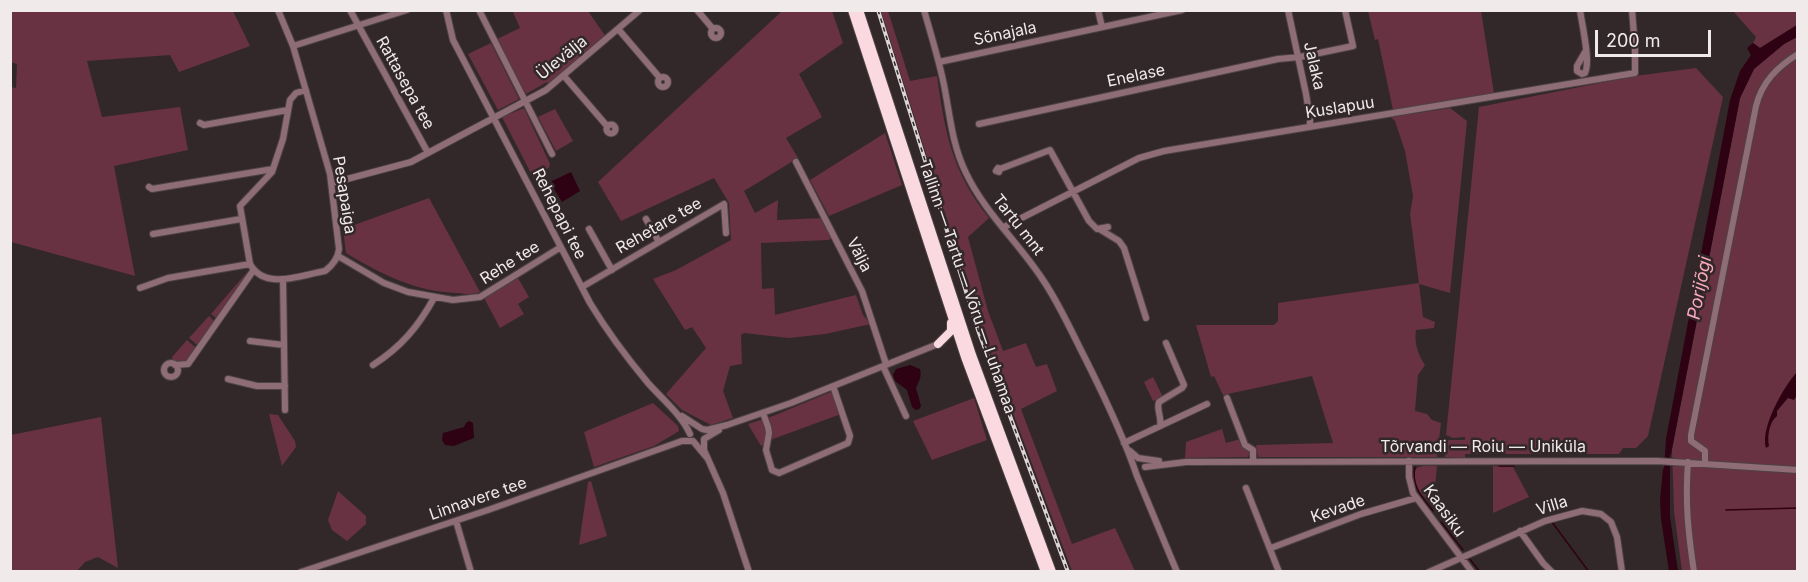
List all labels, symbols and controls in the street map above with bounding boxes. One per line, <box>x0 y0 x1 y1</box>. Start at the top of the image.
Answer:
street label: Sõnajala <box>972 18 1038 50</box>
scale bar <box>1598 18 1714 56</box>
text: 200 m <box>1606 30 1661 51</box>
street label: Ülevälja <box>533 32 591 84</box>
street label: Rattasepa tee <box>372 33 438 133</box>
street label: Jalaka <box>1299 40 1329 92</box>
street label: Enelase <box>1105 60 1167 92</box>
street label: Kuslapuu <box>1304 93 1376 123</box>
street label: Pesapaiga <box>328 155 360 235</box>
street label: Tallinn — Tartu — Võru — Luhamaa <box>914 158 1020 416</box>
street label: Rehepapi tee <box>528 166 590 262</box>
street label: Tartu mnt <box>988 191 1048 259</box>
street label: Rehetare tee <box>613 194 705 258</box>
street label: Välja <box>842 235 876 275</box>
street label: Rehe tee <box>477 237 543 289</box>
water label: Porijõgi <box>1683 254 1717 322</box>
street label: Tõrvandi — Roiu — Uniküla <box>1380 437 1586 457</box>
street label: Linnavere tee <box>427 473 529 525</box>
street label: Kaasiku <box>1419 481 1469 541</box>
street label: Kevade <box>1308 491 1368 527</box>
street label: Villa <box>1534 492 1570 520</box>

